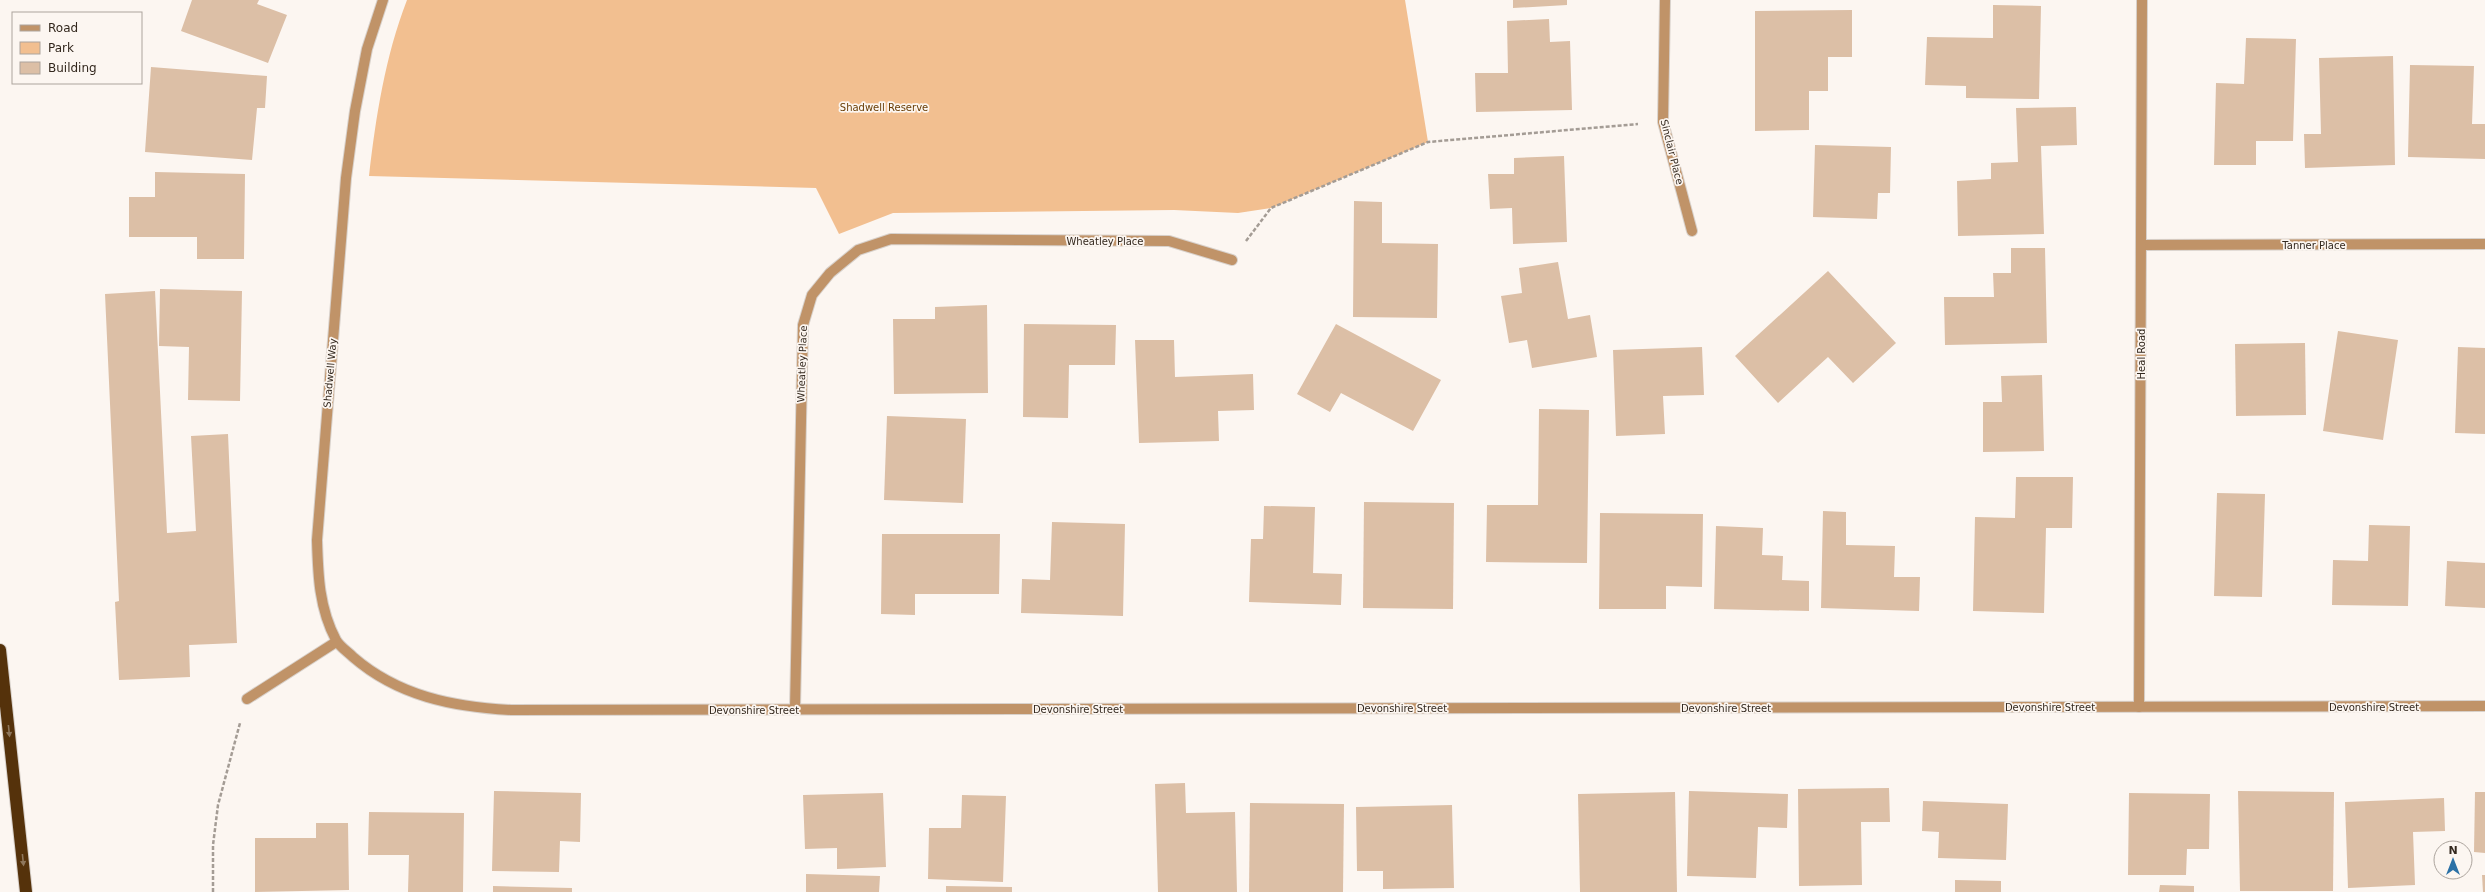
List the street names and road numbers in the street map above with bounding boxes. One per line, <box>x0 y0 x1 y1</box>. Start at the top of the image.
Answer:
street label: Sinclair Place <box>1659 118 1685 186</box>
street label: Wheatley Place <box>1066 236 1144 247</box>
street label: Tanner Place <box>2281 240 2346 251</box>
street label: Wheatley Place <box>795 325 809 403</box>
street label: Heal Road <box>2136 329 2147 379</box>
street label: Shadwell Way <box>321 338 339 408</box>
street label: Devonshire Street <box>2005 702 2095 713</box>
street label: Devonshire Street <box>2329 702 2419 713</box>
street label: Devonshire Street <box>1357 703 1447 714</box>
street label: Devonshire Street <box>1681 703 1771 714</box>
street label: Devonshire Street <box>1033 704 1123 715</box>
street label: Devonshire Street <box>709 705 799 716</box>

